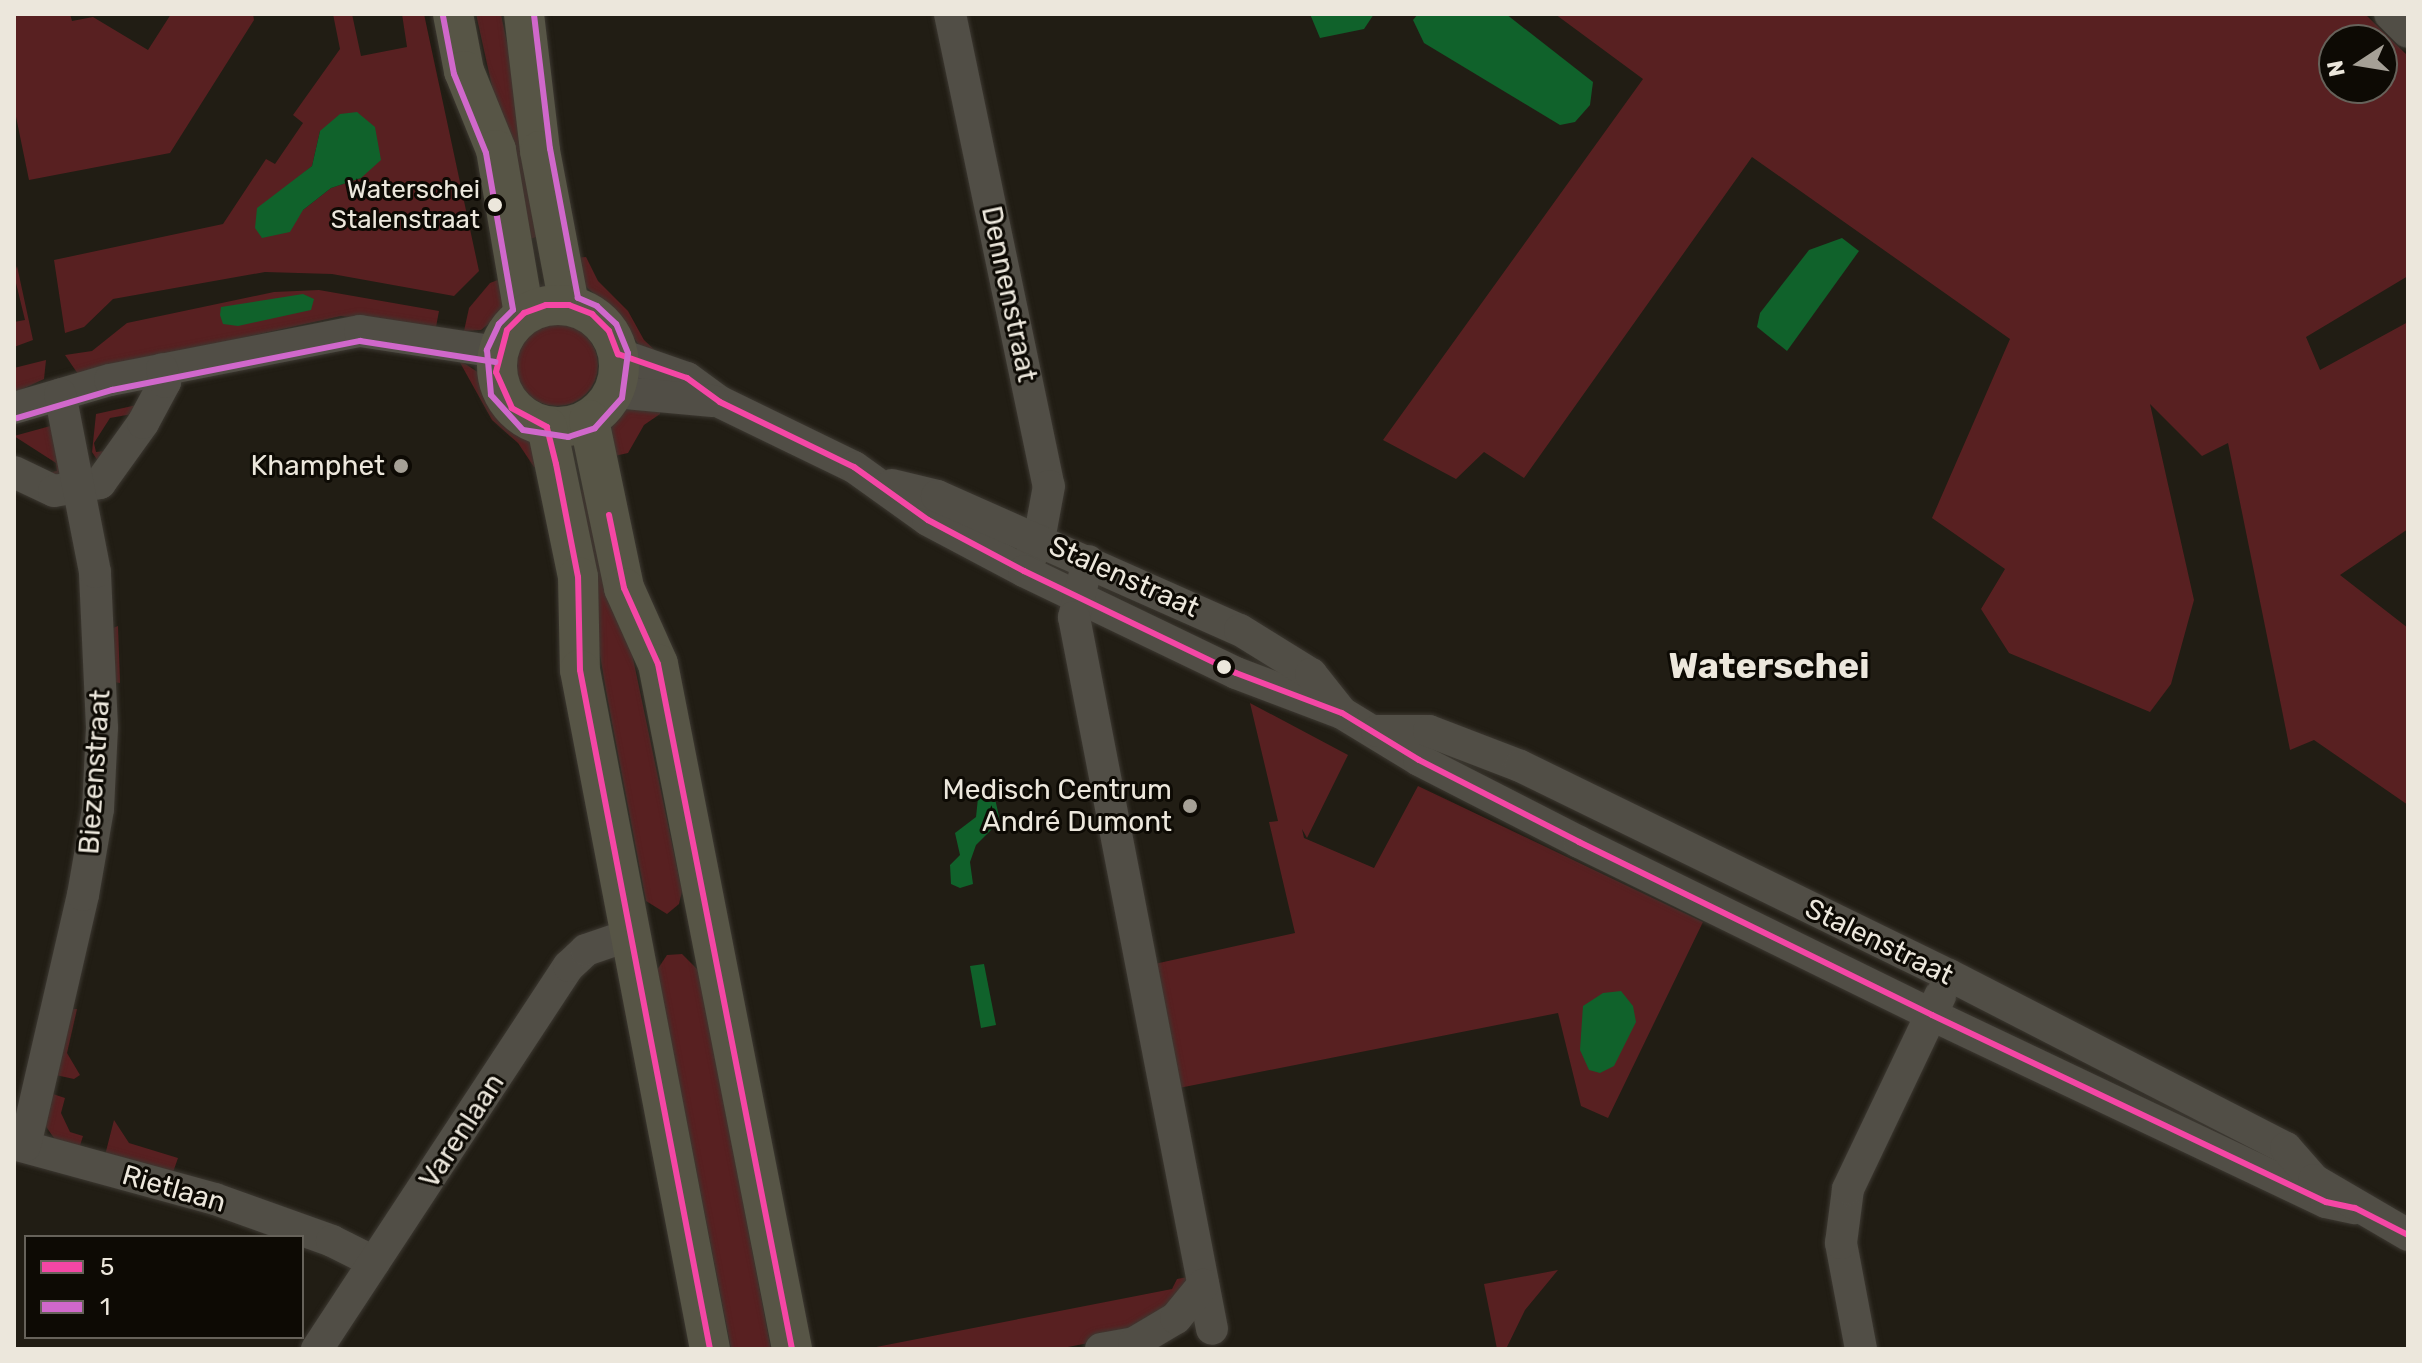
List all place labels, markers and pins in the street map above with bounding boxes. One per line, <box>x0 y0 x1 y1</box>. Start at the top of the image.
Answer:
place label: Waterschei Stalenstraat <box>331 174 480 236</box>
marker: Waterschei Stalenstraat <box>487 197 503 213</box>
place label: Khamphet <box>250 449 385 483</box>
marker: Khamphet <box>392 457 410 475</box>
unlabelled marker <box>1216 659 1232 675</box>
place label: Medisch Centrum André Dumont <box>943 773 1172 839</box>
marker: Medisch Centrum André Dumont <box>1179 795 1201 817</box>

